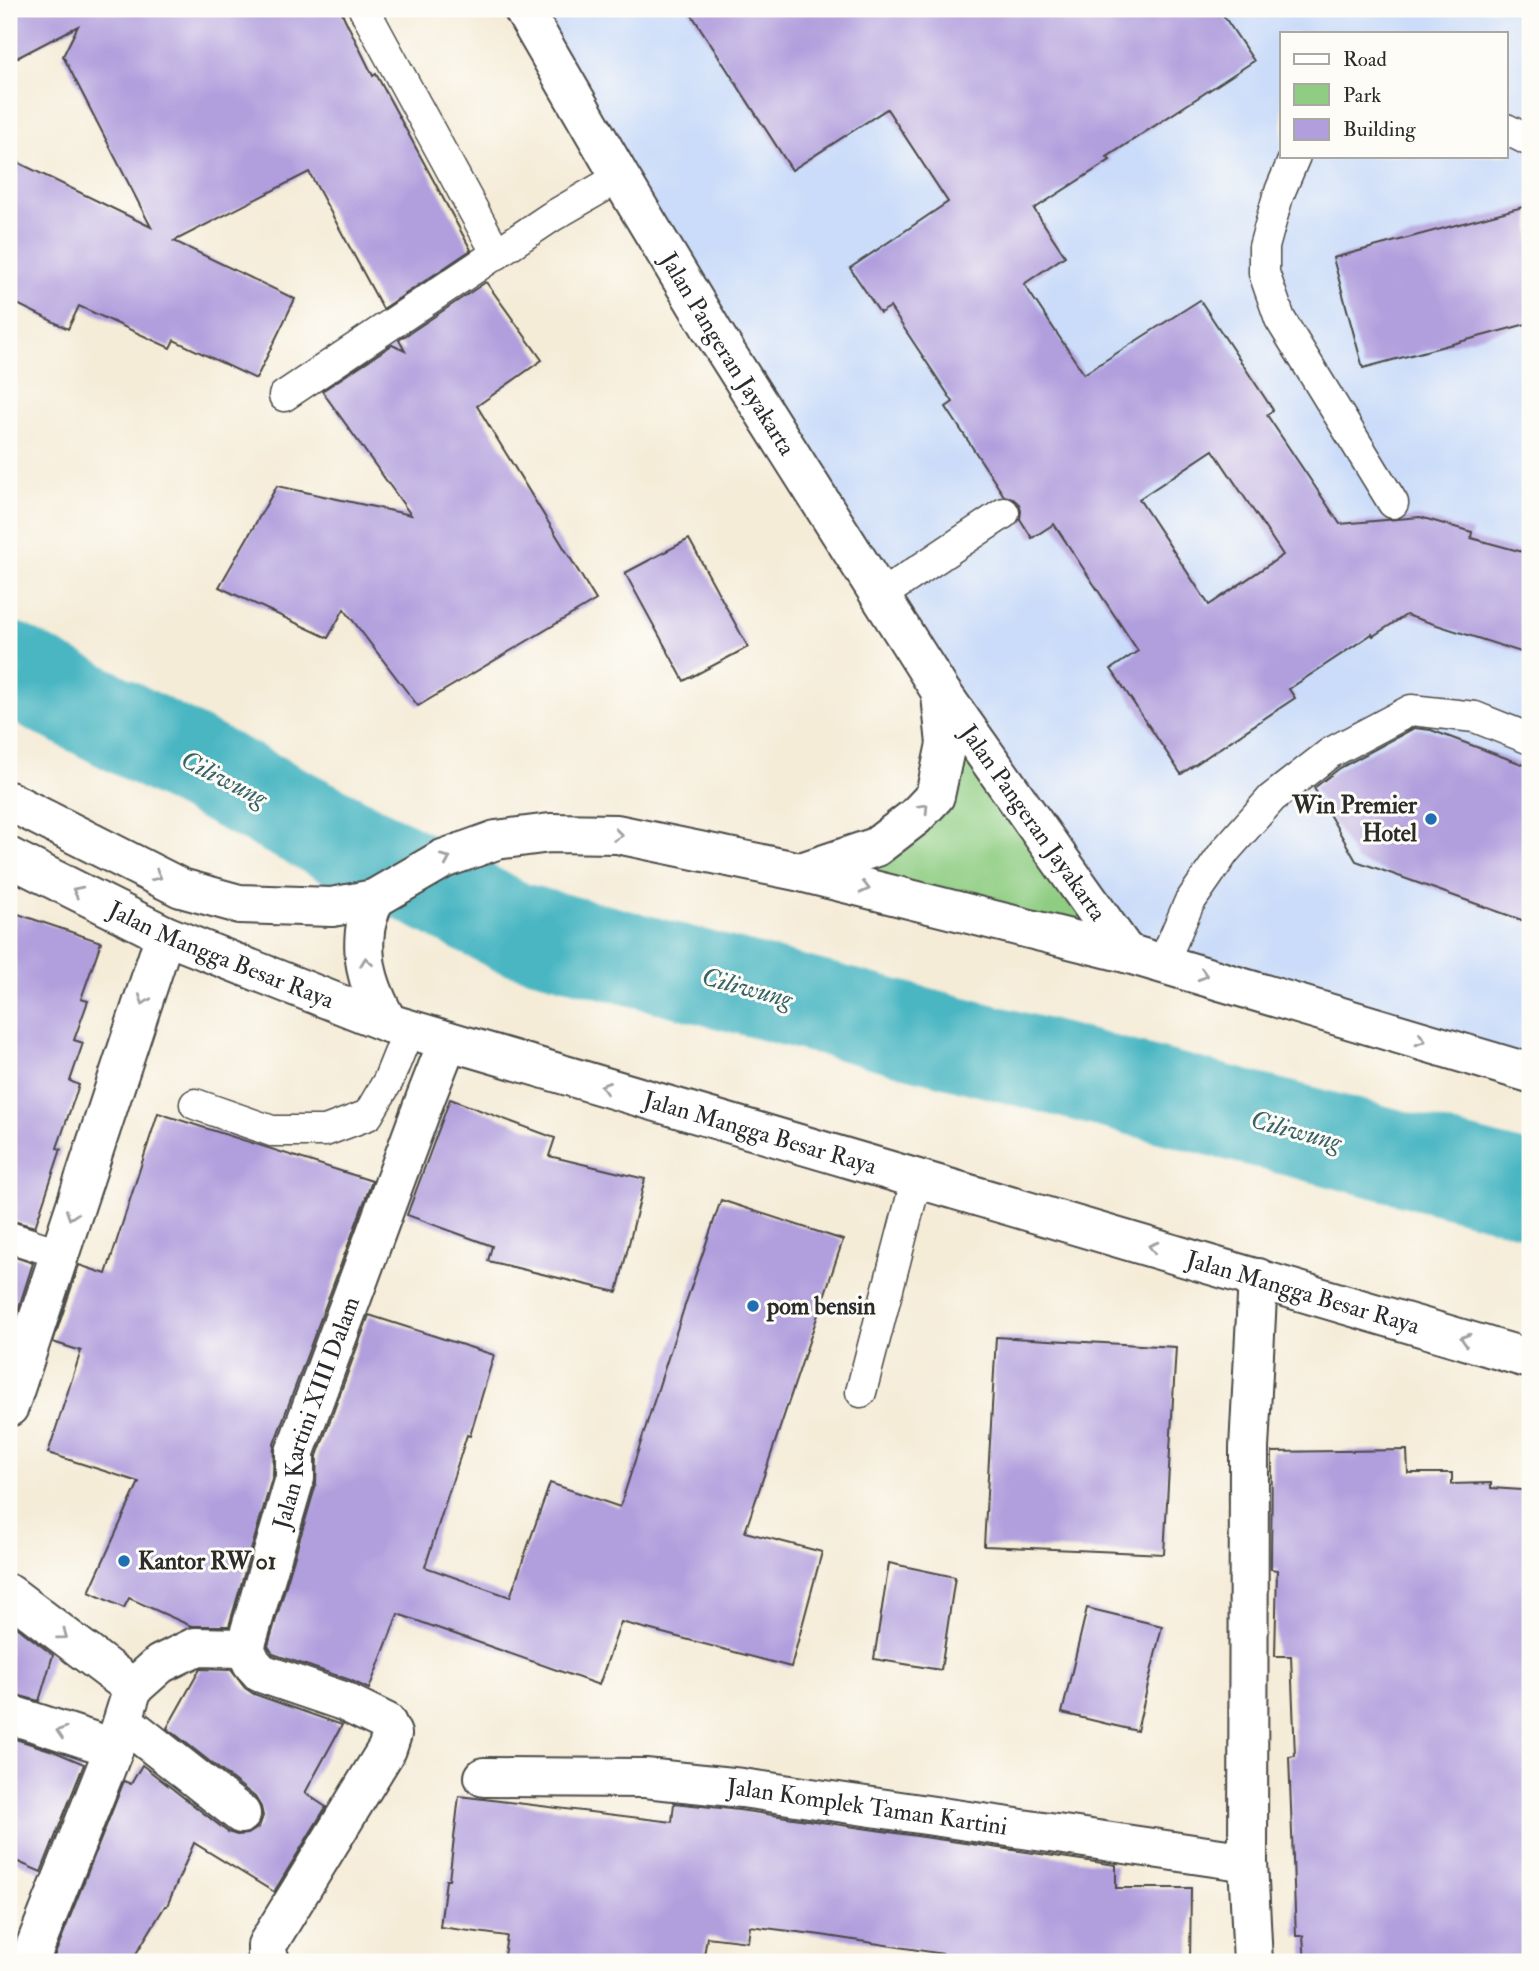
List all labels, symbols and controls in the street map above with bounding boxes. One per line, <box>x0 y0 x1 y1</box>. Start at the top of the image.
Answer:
legend <box>1280 32 1508 158</box>
text: Road <box>1343 46 1388 73</box>
text: Park <box>1343 82 1381 109</box>
text: Building <box>1343 116 1416 143</box>
street label: Jalan Pangeran Jayakarta <box>653 246 803 462</box>
street label: Jalan Pangeran Jayakarta <box>953 718 1114 928</box>
water label: Ciliwung <box>175 744 274 815</box>
place label: Win Premier Hotel <box>1291 790 1418 849</box>
one-way arrow <box>916 803 929 816</box>
marker: Win Premier Hotel <box>1423 811 1439 827</box>
one-way arrow <box>612 827 624 842</box>
one-way arrow <box>439 853 451 867</box>
one-way arrow <box>150 868 162 882</box>
one-way arrow <box>858 880 870 894</box>
one-way arrow <box>72 886 85 899</box>
street label: Jalan Mangga Besar Raya <box>102 893 339 1016</box>
one-way arrow <box>359 957 374 968</box>
water label: Ciliwung <box>698 961 797 1016</box>
one-way arrow <box>1197 967 1209 982</box>
one-way arrow <box>138 993 152 1005</box>
one-way arrow <box>1415 1032 1427 1047</box>
one-way arrow <box>599 1080 611 1095</box>
street label: Jalan Mangga Besar Raya <box>639 1083 881 1182</box>
water label: Ciliwung <box>1247 1104 1346 1159</box>
one-way arrow <box>65 1209 79 1221</box>
one-way arrow <box>1147 1240 1159 1255</box>
street label: Jalan Mangga Besar Raya <box>1182 1243 1424 1342</box>
place label: pom bensin <box>766 1291 876 1322</box>
street label: Jalan Kartini XIII Dalam <box>265 1292 367 1534</box>
marker: pom bensin <box>745 1298 761 1314</box>
one-way arrow <box>1459 1333 1471 1348</box>
place label: Kantor RW 01 <box>138 1546 276 1577</box>
marker: Kantor RW 01 <box>116 1553 132 1569</box>
one-way arrow <box>55 1627 68 1640</box>
one-way arrow <box>56 1726 68 1740</box>
street label: Jalan Komplek Taman Kartini <box>724 1771 1009 1842</box>

